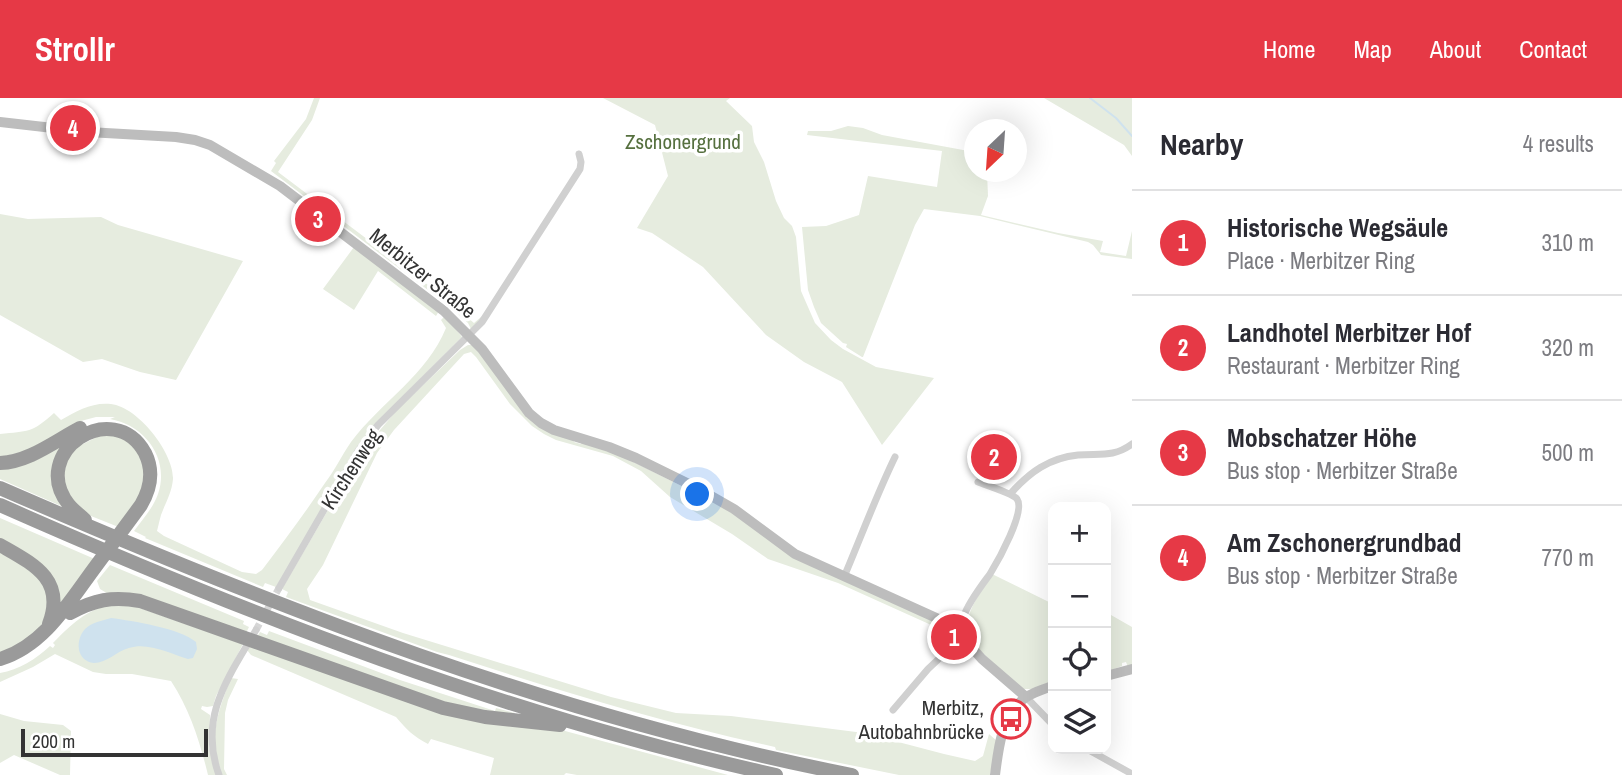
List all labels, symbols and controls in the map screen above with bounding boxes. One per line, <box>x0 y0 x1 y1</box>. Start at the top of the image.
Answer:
text: Strollr <box>35 27 115 71</box>
text: Home <box>1263 33 1315 65</box>
text: Map <box>1353 33 1392 65</box>
text: About <box>1430 33 1481 65</box>
text: Contact <box>1519 33 1587 65</box>
pin: 4 <box>50 102 96 154</box>
north arrow <box>964 119 1027 182</box>
text: Nearby <box>1160 124 1243 164</box>
park label: Zschonergrund <box>625 127 741 156</box>
text: 4 results <box>1523 128 1594 159</box>
pin: 3 <box>295 193 341 245</box>
text: Historische Wegsäule <box>1227 210 1448 245</box>
street label: Merbitzer Straße <box>364 221 482 325</box>
text: 1 <box>1178 227 1188 258</box>
text: 310 m <box>1542 227 1594 258</box>
text: Place · Merbitzer Ring <box>1227 245 1415 276</box>
text: Landhotel Merbitzer Hof <box>1227 315 1471 350</box>
text: 2 <box>1178 332 1188 363</box>
text: 320 m <box>1542 332 1594 363</box>
text: Restaurant · Merbitzer Ring <box>1227 350 1460 381</box>
text: Mobschatzer Höhe <box>1227 420 1417 455</box>
street label: Kirchenweg <box>314 423 388 515</box>
pin: 2 <box>971 431 1017 483</box>
text: 3 <box>1178 437 1188 468</box>
text: 500 m <box>1542 437 1594 468</box>
text: Bus stop · Merbitzer Straße <box>1227 455 1458 486</box>
your location <box>680 477 714 511</box>
map controls <box>1048 502 1111 754</box>
button: + <box>1048 502 1111 565</box>
text: Am Zschonergrundbad <box>1227 525 1462 560</box>
text: 4 <box>1178 542 1188 573</box>
text: 770 m <box>1542 542 1594 573</box>
text: Bus stop · Merbitzer Straße <box>1227 560 1458 591</box>
button: − <box>1048 565 1111 628</box>
pin: 1 <box>931 611 977 663</box>
button: locate <box>1048 628 1111 691</box>
button: layers <box>1048 691 1111 754</box>
place label: Merbitz, Autobahnbrücke <box>858 693 984 746</box>
bus stop icon: Merbitz, Autobahnbrücke <box>990 698 1032 740</box>
scale bar <box>21 726 208 758</box>
text: 200 m <box>32 728 75 754</box>

